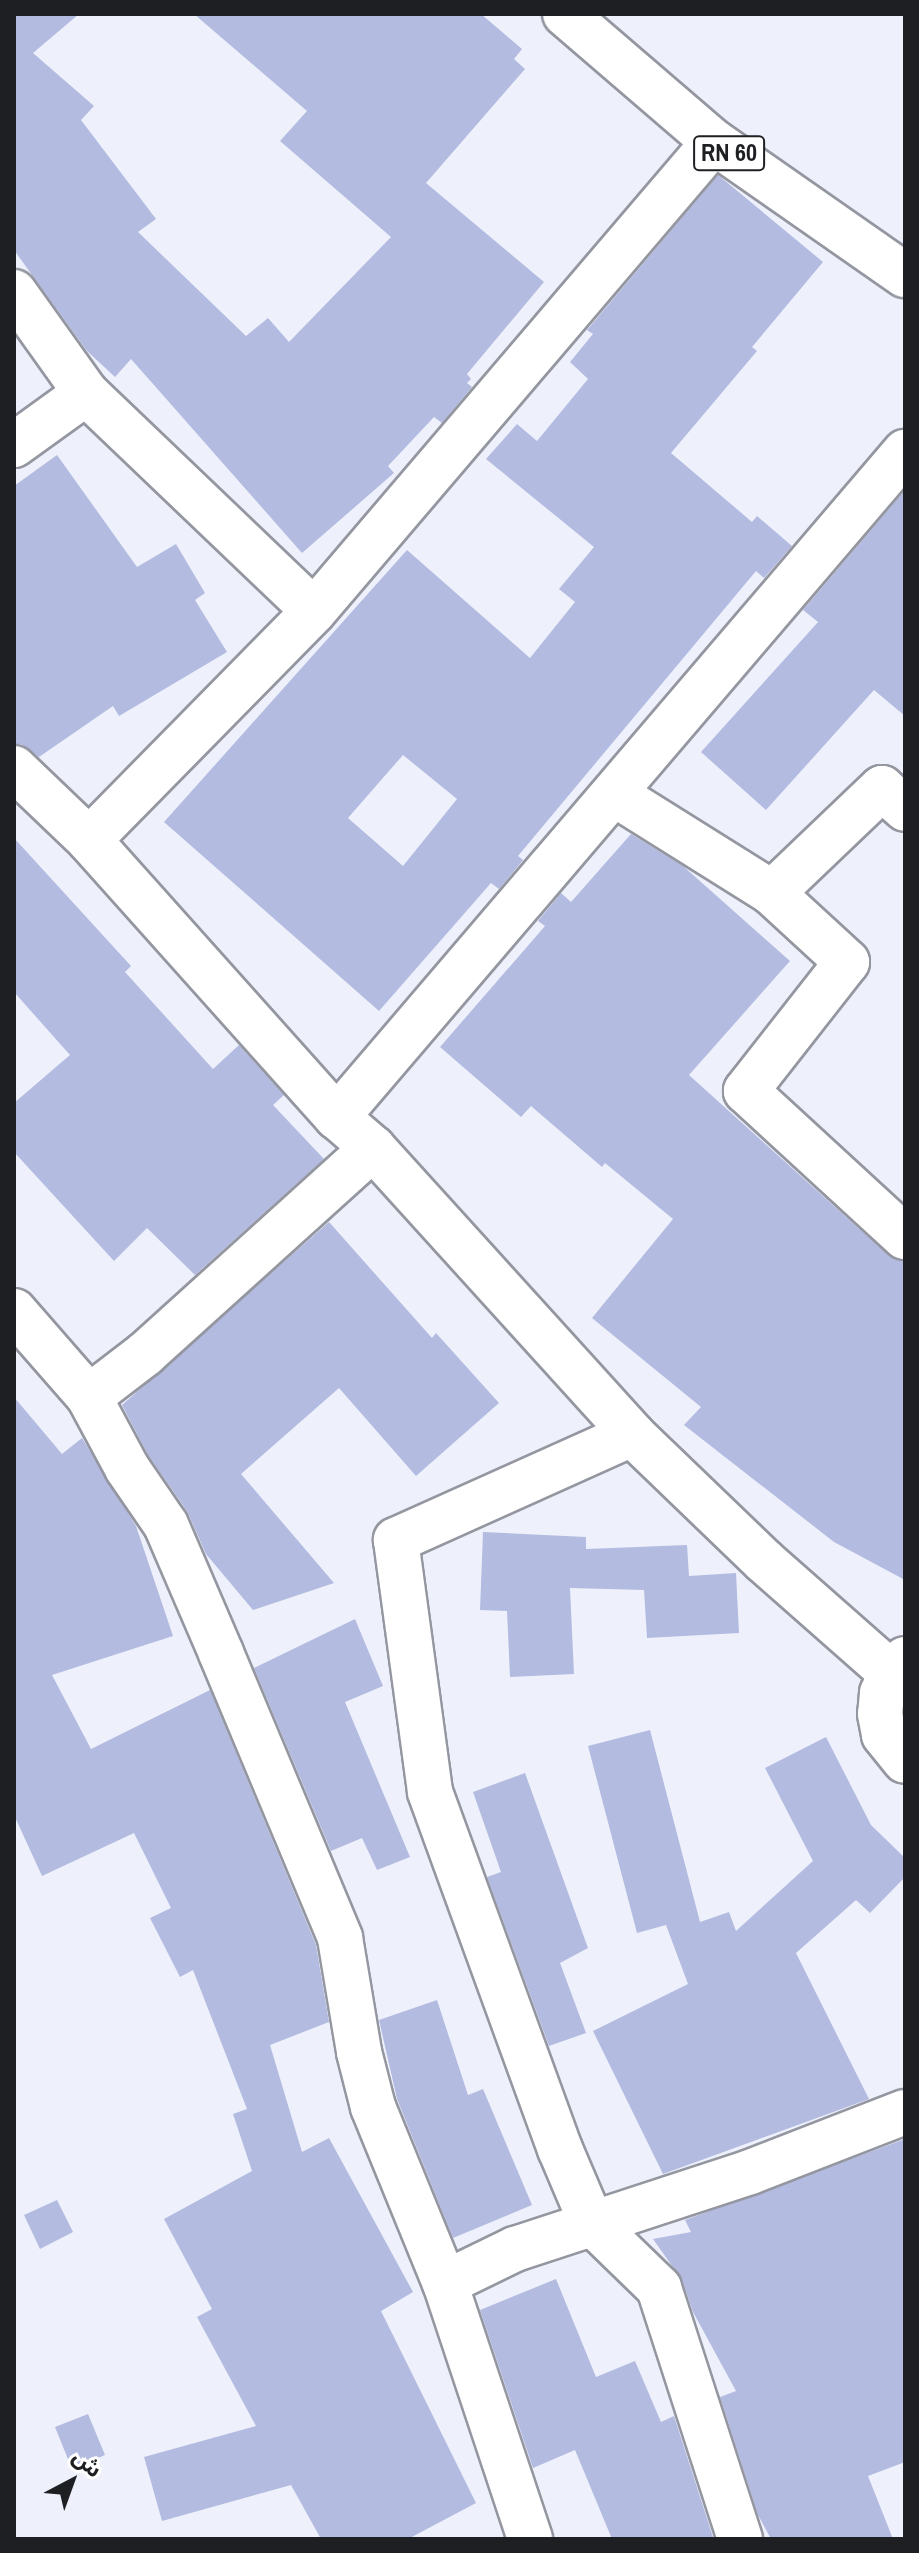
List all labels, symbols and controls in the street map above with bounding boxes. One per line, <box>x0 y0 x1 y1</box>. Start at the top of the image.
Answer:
road number: RN 60 <box>693 133 765 173</box>
north arrow <box>32 2441 112 2521</box>
text: ش <box>67 2442 109 2484</box>

